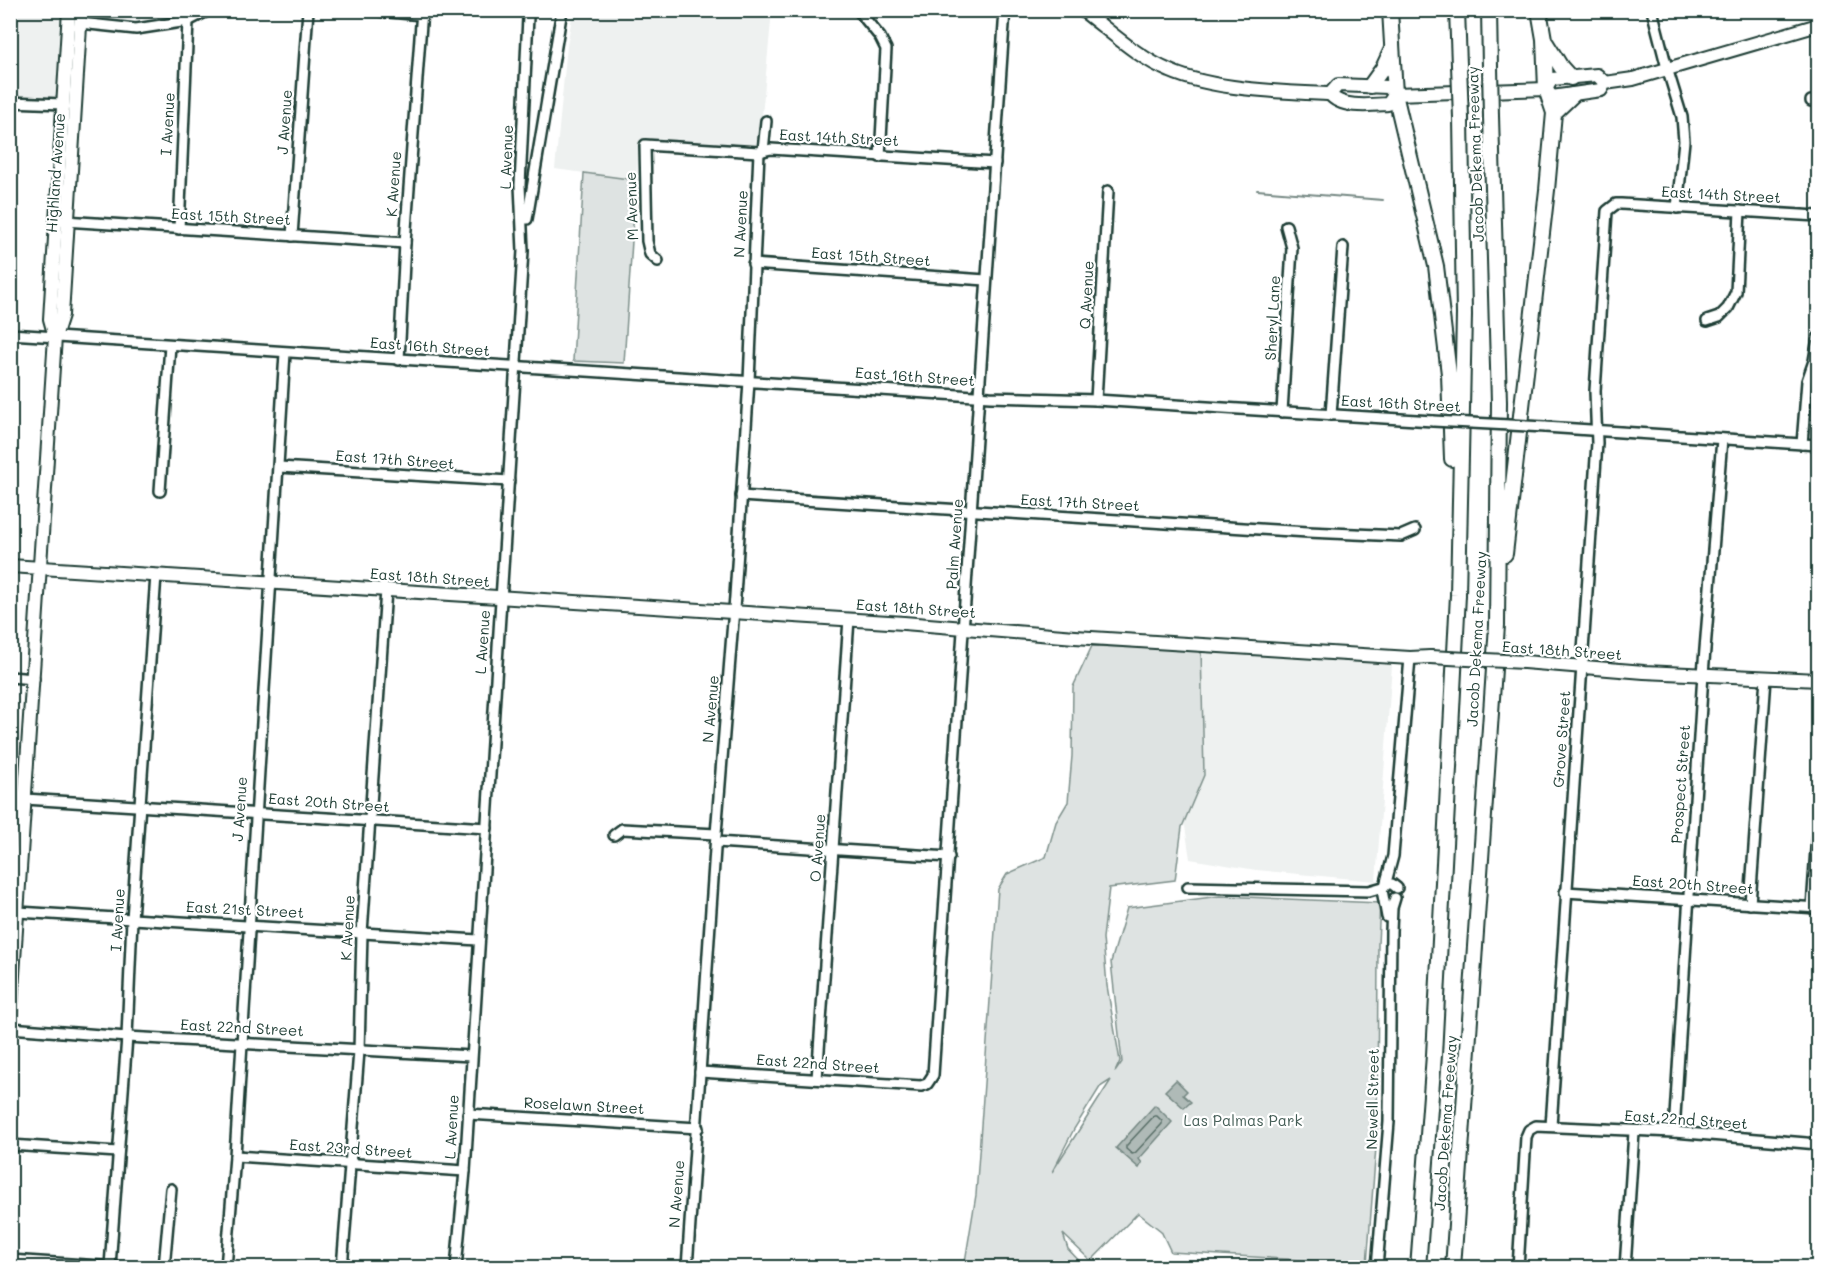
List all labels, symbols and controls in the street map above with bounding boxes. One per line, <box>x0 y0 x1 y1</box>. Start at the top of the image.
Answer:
street label: Jacob Dekema Freeway <box>1462 66 1488 242</box>
street label: J Avenue <box>272 89 296 155</box>
street label: I Avenue <box>155 92 179 156</box>
street label: Highland Avenue <box>41 112 69 234</box>
street label: L Avenue <box>495 124 517 190</box>
street label: East 14th Street <box>779 124 899 150</box>
street label: K Avenue <box>381 150 405 217</box>
street label: M Avenue <box>620 171 642 241</box>
street label: East 14th Street <box>1661 181 1781 207</box>
street label: N Avenue <box>728 190 752 258</box>
street label: East 15th Street <box>171 203 291 229</box>
street label: East 15th Street <box>811 242 931 270</box>
street label: Q Avenue <box>1074 260 1098 330</box>
street label: Sheryl Lane <box>1260 275 1284 361</box>
street label: East 16th Street <box>370 332 491 360</box>
street label: East 16th Street <box>855 362 976 390</box>
street label: East 16th Street <box>1341 390 1462 416</box>
street label: East 17th Street <box>335 445 455 473</box>
street label: East 17th Street <box>1020 489 1140 515</box>
street label: Palm Avenue <box>941 498 967 590</box>
street label: Jacob Dekema Freeway <box>1461 550 1491 727</box>
street label: East 18th Street <box>370 563 491 591</box>
street label: East 18th Street <box>856 594 977 622</box>
street label: L Avenue <box>470 609 494 675</box>
street label: East 18th Street <box>1502 636 1623 664</box>
street label: N Avenue <box>697 674 723 744</box>
street label: Grove Street <box>1548 690 1574 788</box>
street label: Prospect Street <box>1666 724 1694 844</box>
street label: J Avenue <box>227 776 251 842</box>
street label: East 20th Street <box>268 788 391 816</box>
street label: O Avenue <box>805 813 829 883</box>
street label: East 20th Street <box>1632 870 1755 898</box>
street label: I Avenue <box>105 888 129 952</box>
street label: K Avenue <box>335 895 359 961</box>
street label: East 21st Street <box>186 896 305 922</box>
street label: East 22nd Street <box>180 1014 304 1040</box>
street label: Jacob Dekema Freeway <box>1429 1034 1461 1211</box>
street label: Newell Street <box>1361 1048 1383 1150</box>
street label: East 22nd Street <box>756 1049 880 1077</box>
street label: Roselawn Street <box>523 1092 645 1118</box>
street label: L Avenue <box>439 1094 463 1160</box>
street label: East 22nd Street <box>1624 1105 1748 1133</box>
park label: Las Palmas Park <box>1184 1110 1303 1130</box>
street label: East 23rd Street <box>289 1134 413 1162</box>
street label: N Avenue <box>664 1159 688 1228</box>

